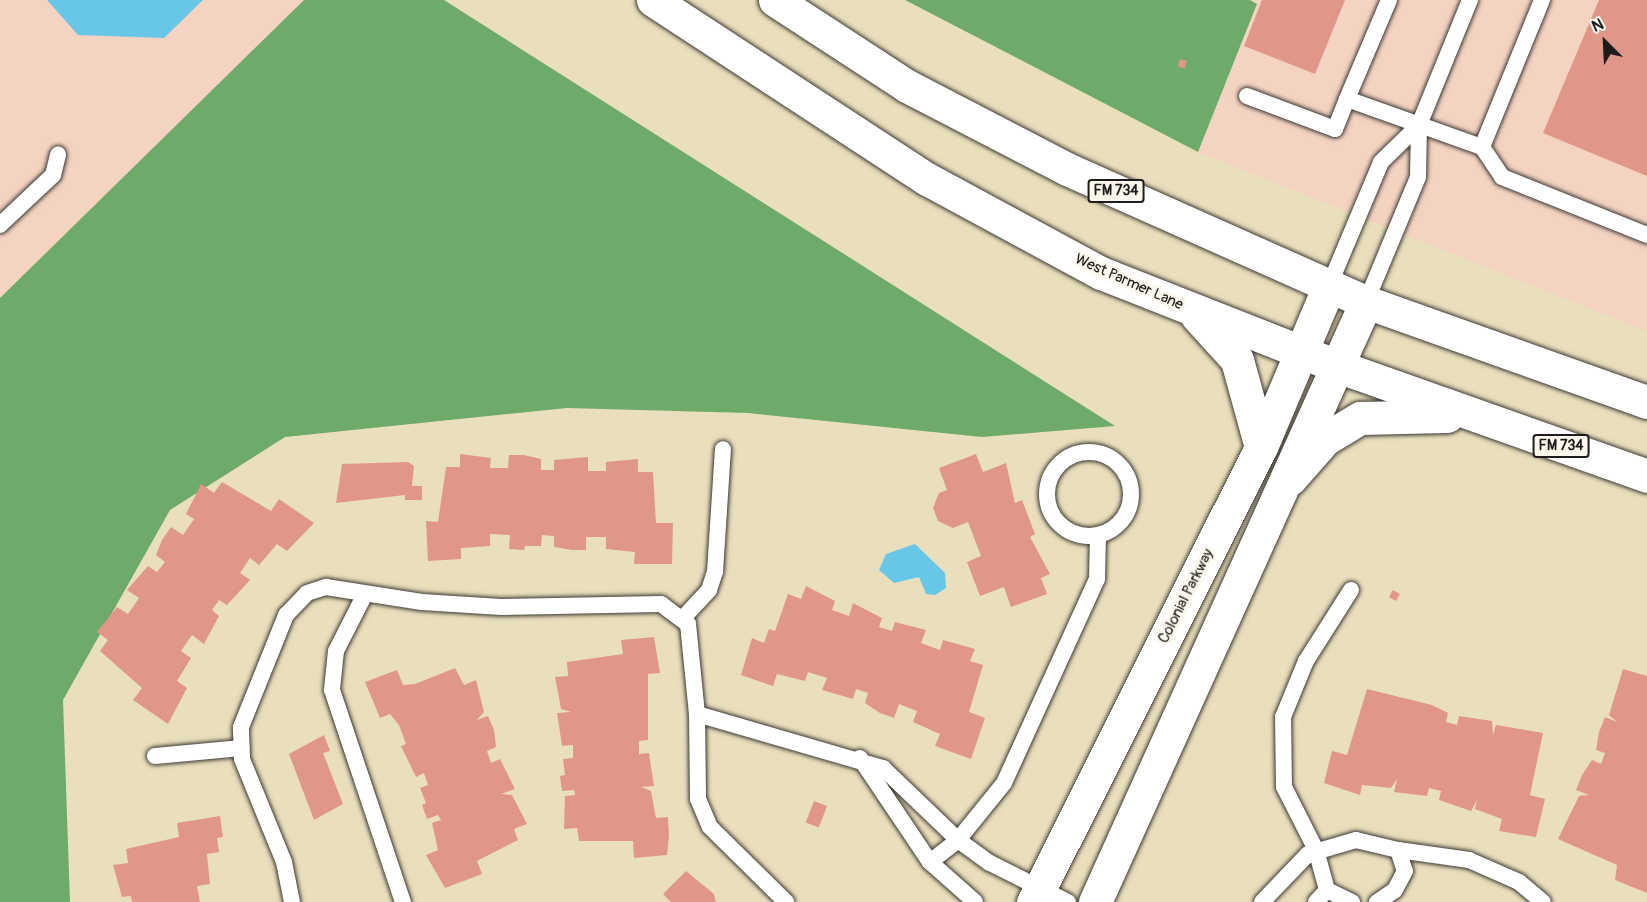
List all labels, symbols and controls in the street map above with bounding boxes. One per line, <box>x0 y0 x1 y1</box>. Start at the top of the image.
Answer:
north arrow <box>1575 12 1635 72</box>
text: N <box>1589 14 1607 37</box>
road number: FM 734 <box>1088 180 1144 202</box>
street label: West Parmer Lane <box>1072 250 1186 314</box>
road number: FM 734 <box>1532 435 1590 457</box>
street label: Colonial Parkway <box>1154 546 1218 646</box>

